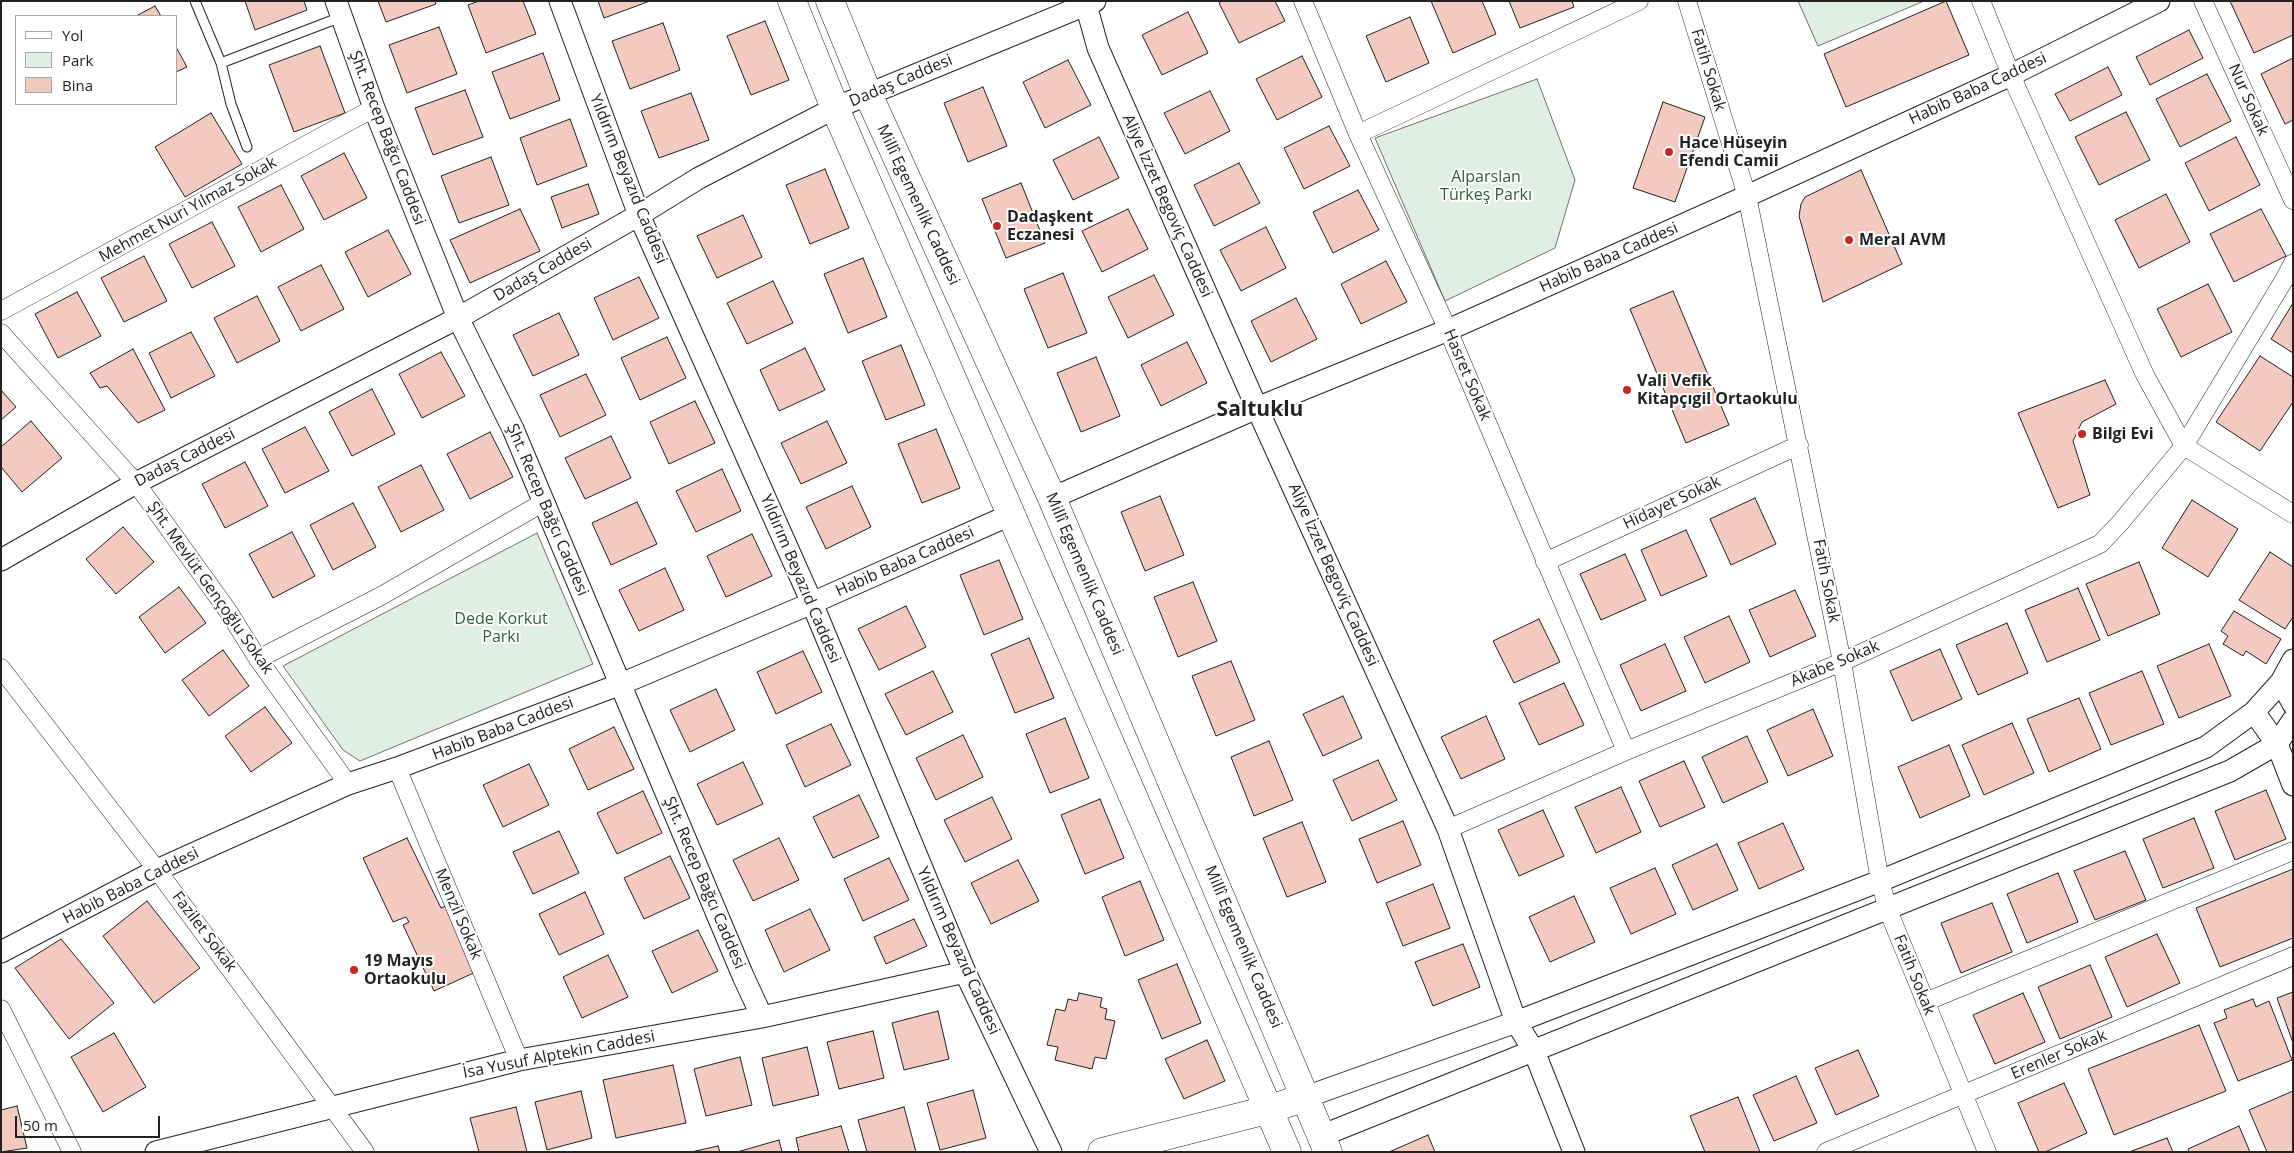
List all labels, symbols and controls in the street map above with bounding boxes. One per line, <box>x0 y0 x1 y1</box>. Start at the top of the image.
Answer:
legend <box>15 15 178 105</box>
text: Yol <box>62 25 83 45</box>
street label: Fatih Sokak <box>1686 27 1730 113</box>
street label: Şht. Recep Bağcı Caddesi <box>345 48 429 228</box>
street label: Habib Baba Caddesi <box>1906 49 2050 129</box>
text: Park <box>62 50 93 70</box>
street label: Dadaş Caddesi <box>847 51 955 111</box>
street label: Nur Sokak <box>2224 61 2272 139</box>
text: Bina <box>62 75 93 95</box>
street label: Yıldırım Beyazıd Caddesi <box>585 91 671 267</box>
street label: Aliye İzzet Begoviç Caddesi <box>1118 111 1216 301</box>
street label: Millî Egemenlik Caddesi <box>872 122 964 288</box>
place label: Hace Hüseyin Efendi Camii <box>1679 133 1787 171</box>
marker: Hace Hüseyin Efendi Camii <box>1663 146 1675 158</box>
street label: Mehmet Nuri Yılmaz Sokak <box>96 153 280 267</box>
park label: Alparslan Türkeş Parkı <box>1440 167 1532 205</box>
place label: Dadaşkent Eczanesi <box>1007 207 1093 245</box>
street label: Habib Baba Caddesi <box>1537 219 1681 297</box>
marker: Dadaşkent Eczanesi <box>991 220 1003 232</box>
place label: Meral AVM <box>1859 230 1946 250</box>
street label: Dadaş Caddesi <box>491 234 595 306</box>
marker: Meral AVM <box>1843 234 1855 246</box>
street label: Hasret Sokak <box>1439 326 1495 424</box>
place label: Vali Vefik Kitapçıgil Ortaokulu <box>1637 371 1798 409</box>
marker: Vali Vefik Kitapçıgil Ortaokulu <box>1621 384 1633 396</box>
district label: Saltuklu <box>1217 397 1303 423</box>
street label: Şht. Recep Bağcı Caddesi <box>502 421 592 599</box>
street label: Dadaş Caddesi <box>132 424 238 492</box>
place label: Bilgi Evi <box>2092 424 2154 444</box>
marker: Bilgi Evi <box>2076 428 2088 440</box>
street label: Hidayet Sokak <box>1620 472 1724 534</box>
street label: Aliye İzzet Begoviç Caddesi <box>1284 480 1382 670</box>
street label: Millî Egemenlik Caddesi <box>1041 490 1127 658</box>
street label: Yıldırım Beyazıd Caddesi <box>756 492 844 666</box>
street label: Şht. Mevlüt Gençoğlu Sokak <box>143 498 277 678</box>
street label: Habib Baba Caddesi <box>833 523 977 601</box>
street label: Fatih Sokak <box>1808 537 1844 625</box>
park label: Dede Korkut Parkı <box>454 609 548 647</box>
street label: Akabe Sokak <box>1788 637 1882 691</box>
street label: Habib Baba Caddesi <box>430 693 576 765</box>
street label: Şht. Recep Bağcı Caddesi <box>659 794 749 972</box>
street label: Habib Baba Caddesi <box>60 843 202 929</box>
street label: Millî Egemenlik Caddesi <box>1200 863 1286 1031</box>
street label: Yıldırım Beyazıd Caddesi <box>912 864 1004 1038</box>
street label: Menzil Sokak <box>430 866 486 962</box>
street label: Fazilet Sokak <box>168 888 240 976</box>
street label: Fatih Sokak <box>1889 932 1939 1018</box>
place label: 19 Mayıs Ortaokulu <box>364 951 446 989</box>
marker: 19 Mayıs Ortaokulu <box>348 964 360 976</box>
street label: Erenler Sokak <box>2008 1026 2110 1084</box>
street label: İsa Yusuf Alptekin Caddesi <box>461 1027 657 1083</box>
scale bar <box>18 1106 162 1138</box>
text: 50 m <box>23 1115 58 1135</box>

